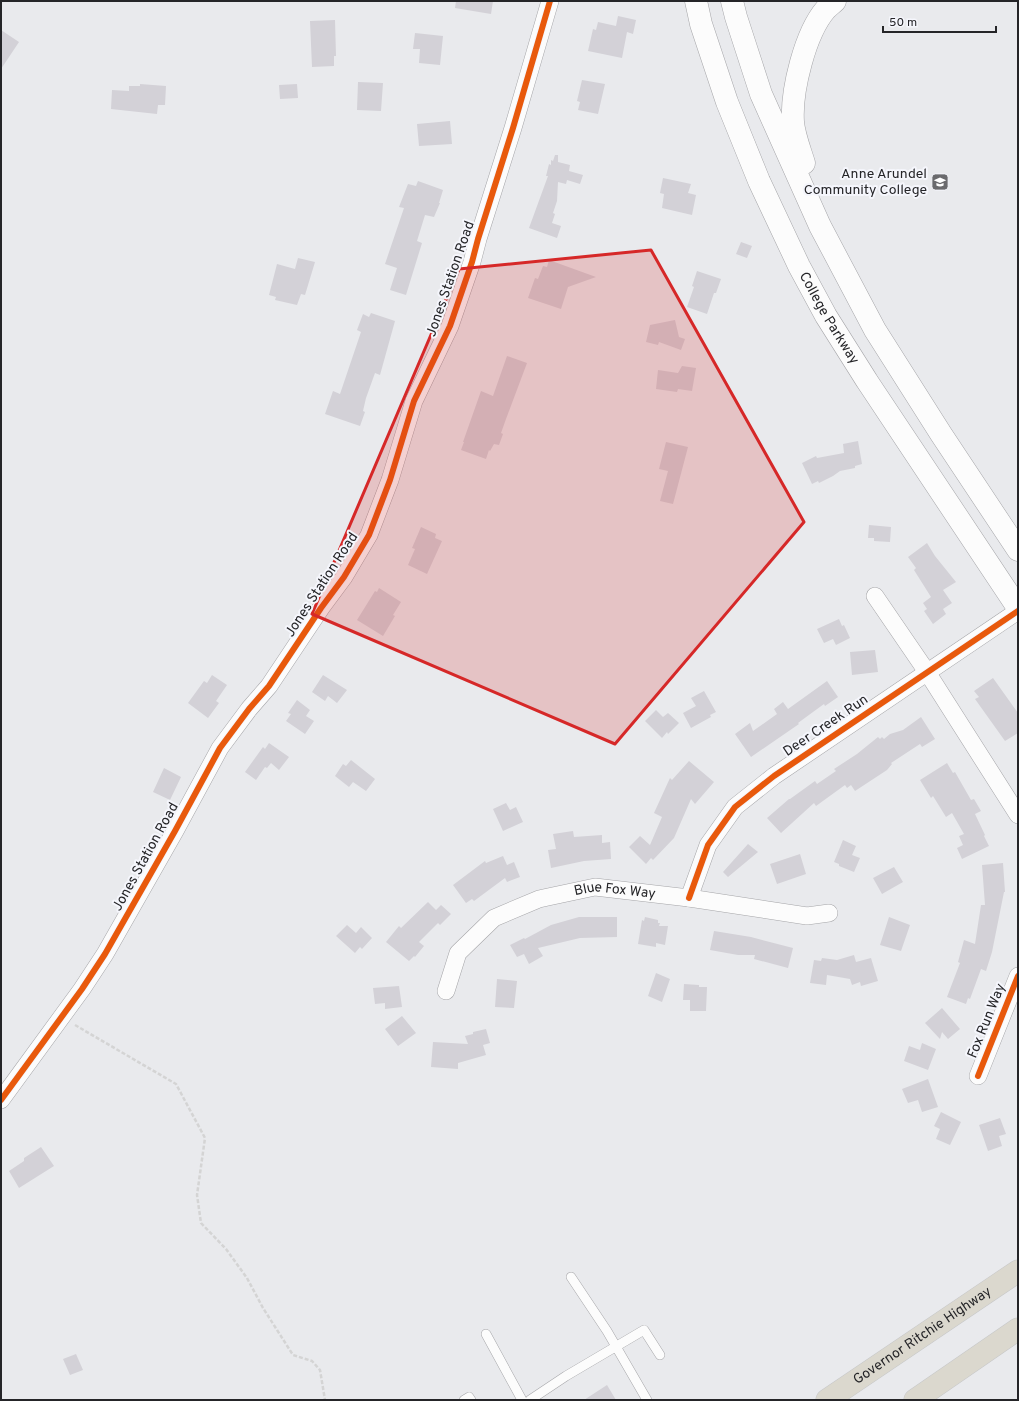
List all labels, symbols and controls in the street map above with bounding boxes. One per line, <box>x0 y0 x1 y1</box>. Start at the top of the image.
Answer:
scale bar <box>883 8 996 34</box>
text: 50 m <box>889 15 917 31</box>
place label: Anne Arundel Community College <box>804 166 927 199</box>
school or university icon: Anne Arundel Community College <box>930 172 950 192</box>
street label: Jones Station Road <box>423 219 479 339</box>
street label: College Parkway <box>795 269 863 367</box>
street label: Jones Station Road <box>282 530 362 640</box>
street label: Deer Creek Run <box>780 691 872 761</box>
street label: Jones Station Road <box>109 800 183 914</box>
street label: Blue Fox Way <box>572 878 657 903</box>
street label: Fox Run Way <box>964 981 1010 1061</box>
street label: Governor Ritchie Highway <box>850 1283 995 1388</box>

